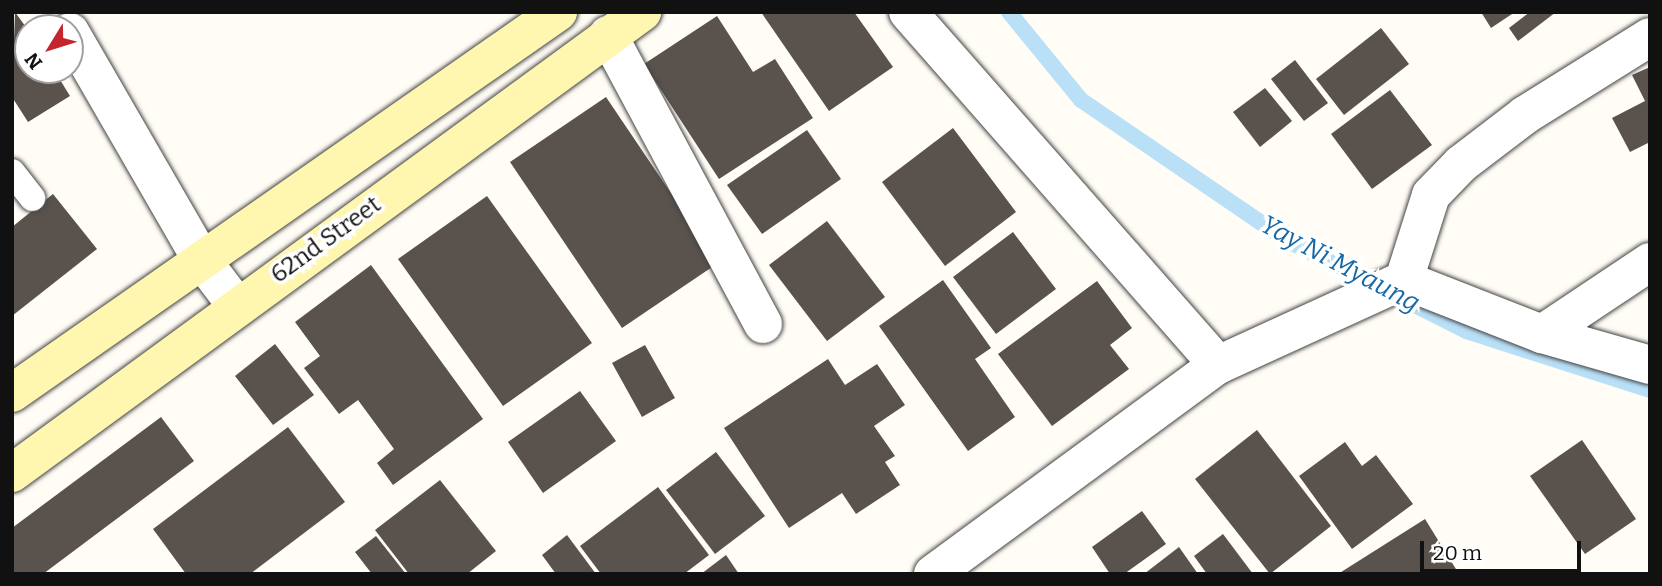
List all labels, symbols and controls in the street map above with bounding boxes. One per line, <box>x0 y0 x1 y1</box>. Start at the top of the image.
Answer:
north arrow <box>14 14 84 84</box>
text: N <box>20 48 47 74</box>
street label: 62nd Street <box>265 190 387 290</box>
water label: Yay Ni Myaung <box>1255 209 1425 319</box>
scale bar <box>1424 526 1585 570</box>
text: 20 m <box>1433 540 1482 566</box>

